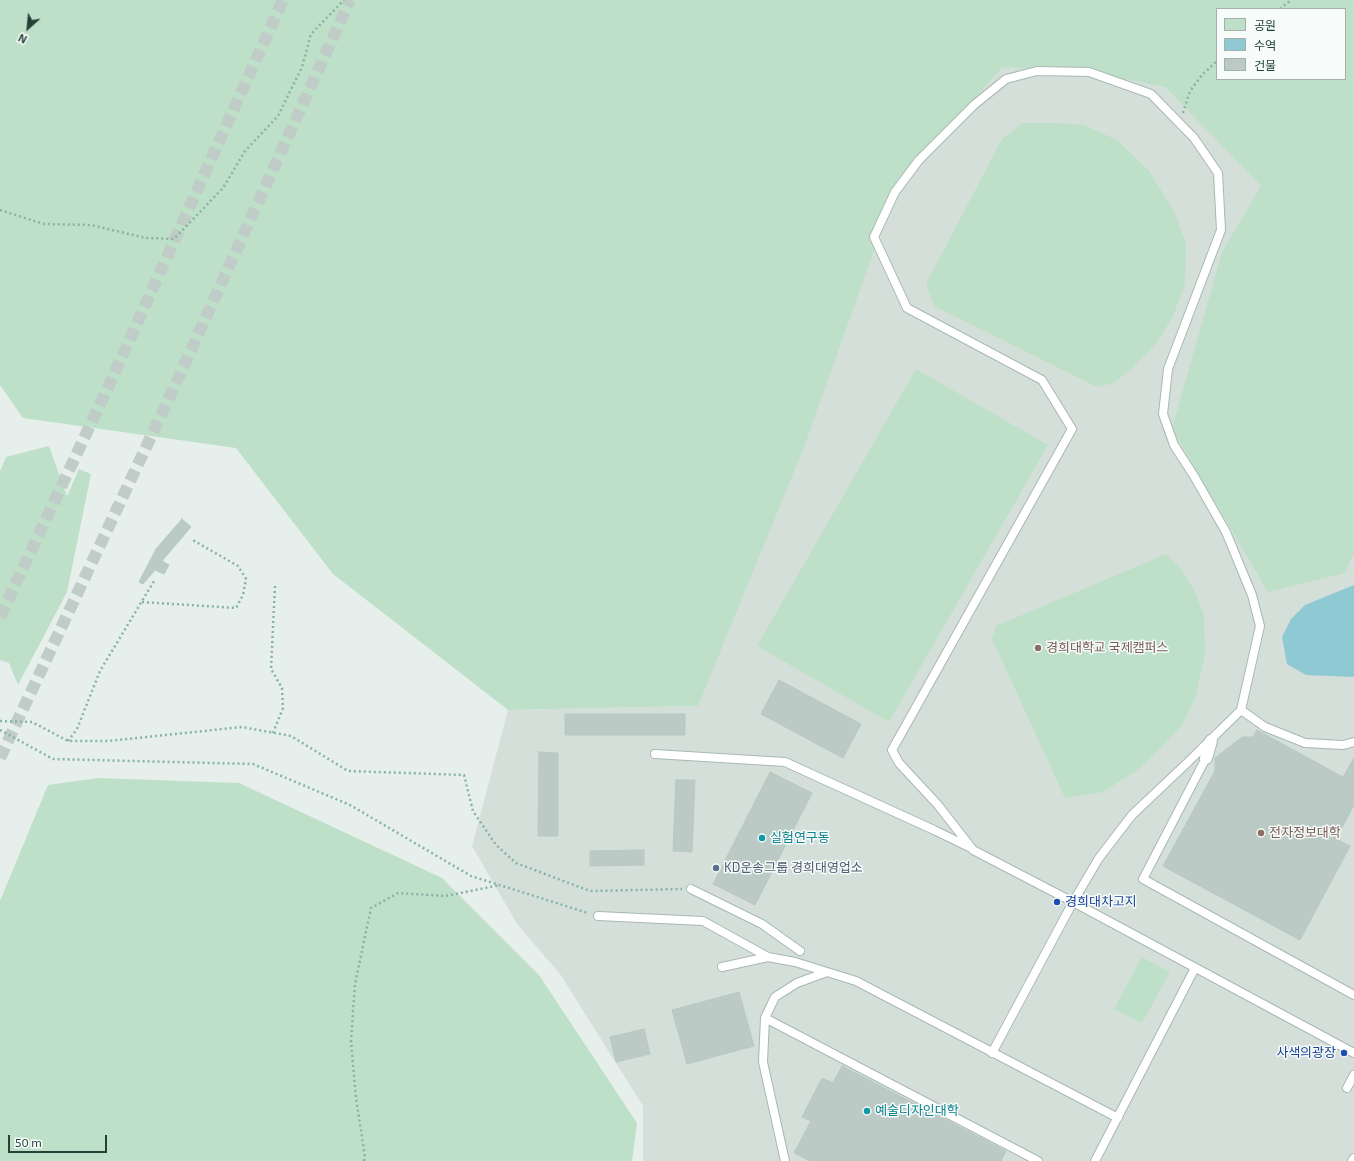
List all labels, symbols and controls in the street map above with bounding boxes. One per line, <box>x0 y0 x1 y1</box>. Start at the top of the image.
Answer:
north arrow <box>8 8 48 48</box>
legend <box>1216 8 1346 80</box>
text: 공원 <box>1254 18 1276 32</box>
text: N <box>16 32 29 47</box>
text: 수역 <box>1254 38 1276 52</box>
text: 건물 <box>1254 58 1276 72</box>
place label: 경희대학교 국제캠퍼스 <box>1046 640 1168 656</box>
marker: 경희대학교 국제캠퍼스 <box>1033 643 1043 653</box>
place label: 전자정보대학 <box>1269 825 1341 841</box>
marker: 전자정보대학 <box>1256 828 1266 838</box>
place label: 실험연구동 <box>770 830 830 846</box>
marker: 실험연구동 <box>757 833 767 843</box>
place label: KD운송그룹 경희대영업소 <box>724 860 863 876</box>
marker: KD운송그룹 경희대영업소 <box>711 863 721 873</box>
place label: 경희대차고지 <box>1065 894 1137 910</box>
marker: 경희대차고지 <box>1052 897 1062 907</box>
place label: 사색의광장 <box>1276 1045 1336 1061</box>
marker: 사색의광장 <box>1339 1048 1349 1058</box>
place label: 예술디자인대학 <box>875 1103 959 1119</box>
marker: 예술디자인대학 <box>862 1106 872 1116</box>
scale bar <box>10 1127 109 1153</box>
text: 50 m <box>15 1135 42 1149</box>

